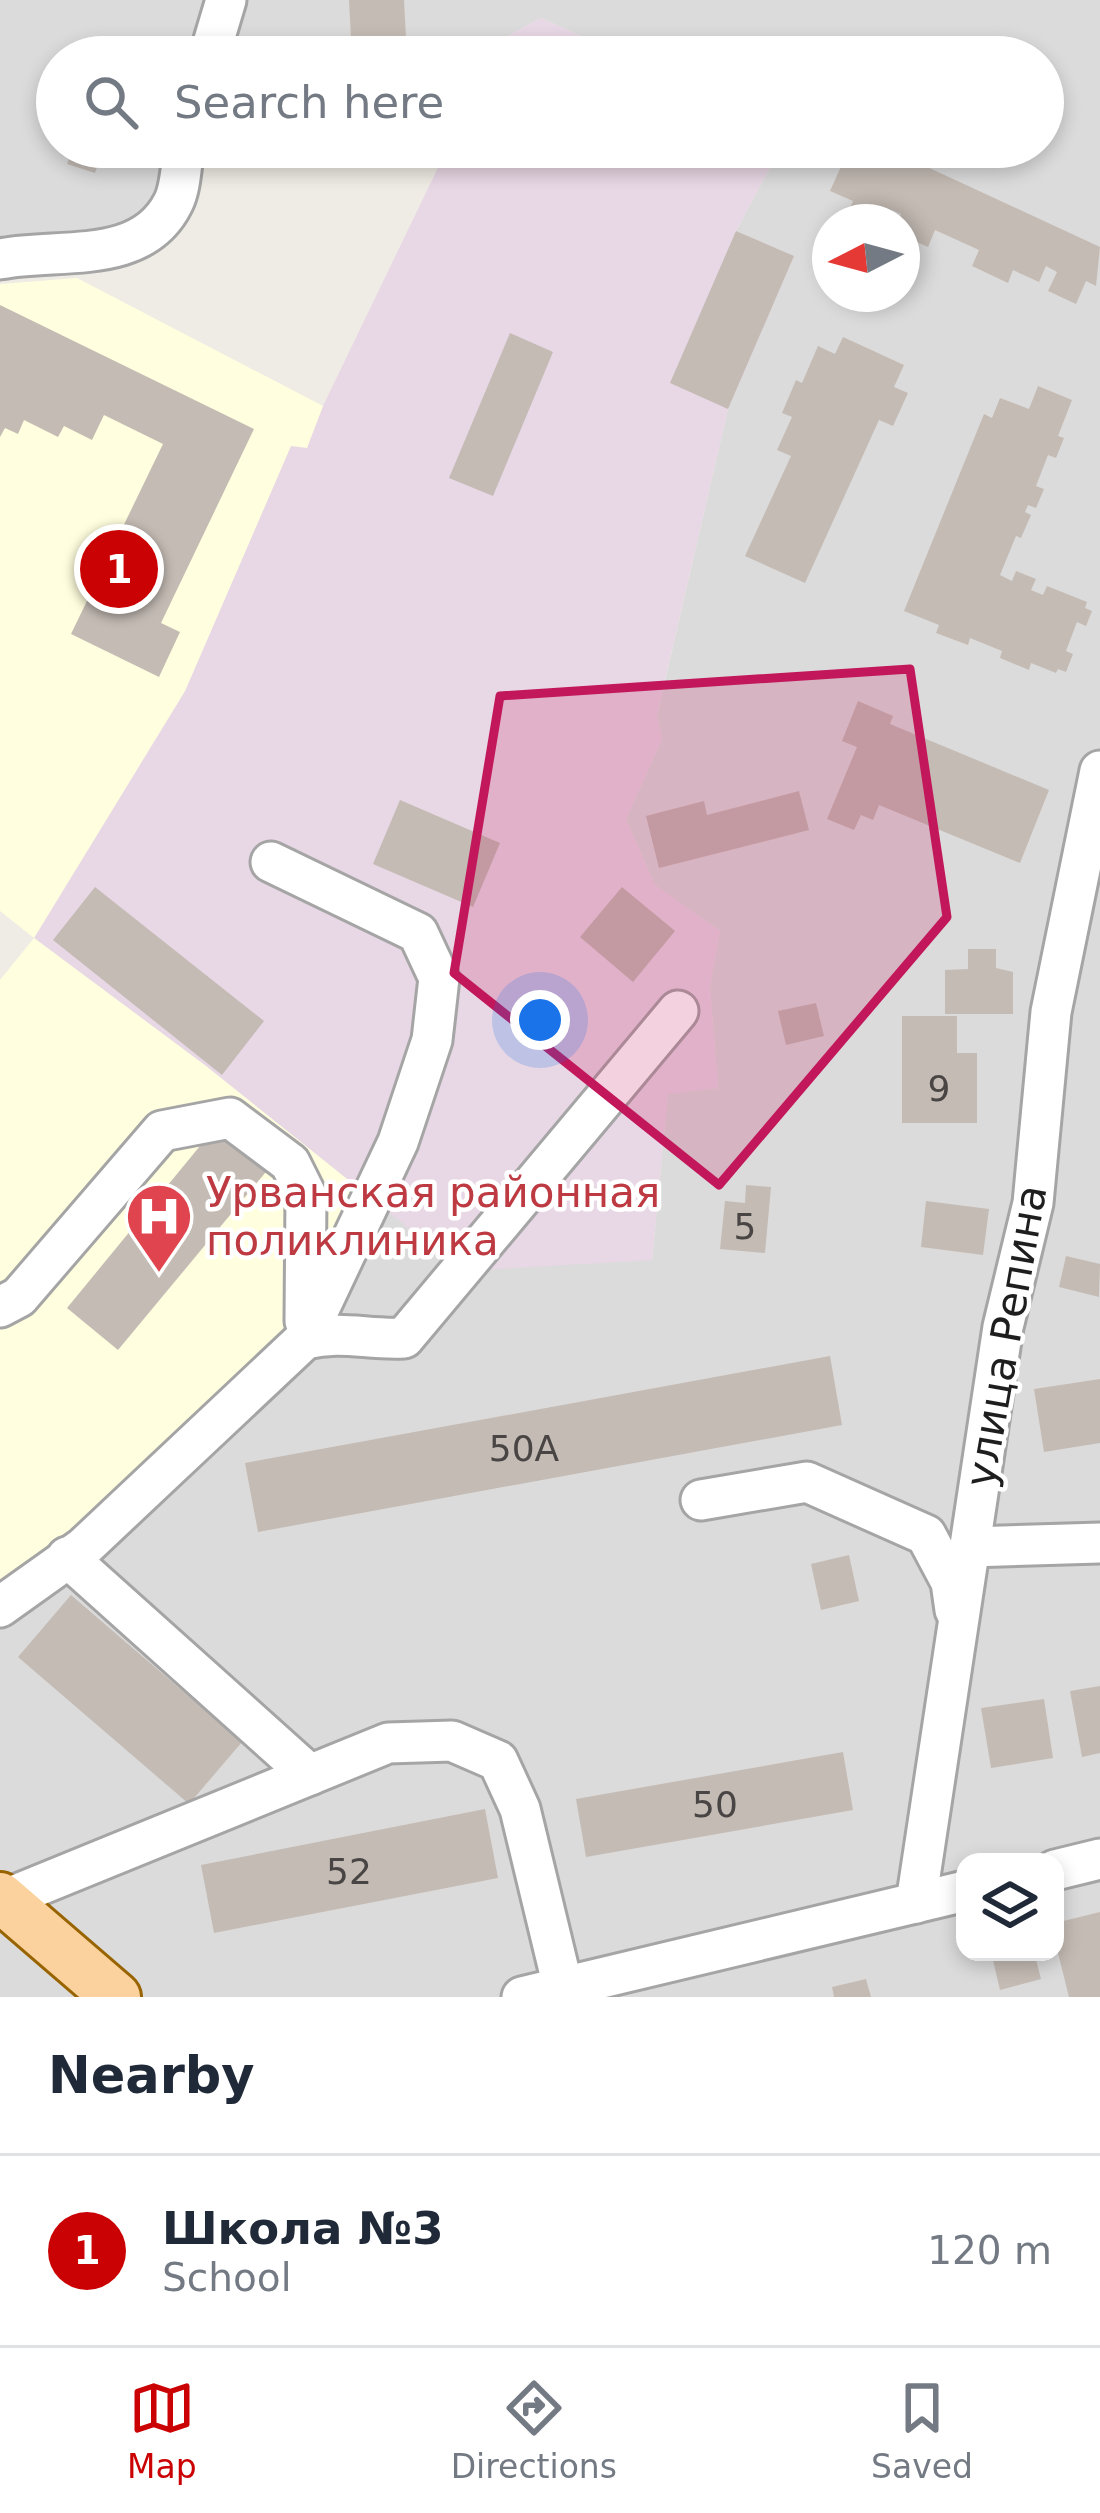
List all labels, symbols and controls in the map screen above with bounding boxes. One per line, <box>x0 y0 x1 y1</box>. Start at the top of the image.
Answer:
search box <box>36 36 1064 168</box>
icon: search <box>78 69 144 135</box>
text: Search here <box>174 76 444 129</box>
north arrow <box>812 204 920 312</box>
pin: 1 <box>80 524 158 614</box>
your location <box>510 990 570 1050</box>
house number: 9 <box>928 1068 950 1109</box>
place label: Урванская районная поликлиника <box>206 1168 660 1265</box>
hospital icon: Урванская районная поликлиника <box>124 1181 194 1275</box>
street label: улица Репина <box>955 1181 1057 1491</box>
house number: 5 <box>734 1206 756 1247</box>
house number: 50А <box>489 1428 560 1469</box>
house number: 50 <box>692 1784 738 1825</box>
house number: 52 <box>326 1851 372 1892</box>
map controls <box>956 1853 1064 1961</box>
button: layers <box>956 1853 1064 1961</box>
text: Nearby <box>48 2046 255 2105</box>
text: Школа №3 <box>162 2202 444 2255</box>
text: 1 <box>73 2228 101 2273</box>
text: 120 m <box>927 2228 1052 2273</box>
text: School <box>162 2255 291 2300</box>
tab: Map <box>127 2375 197 2486</box>
tab: Directions <box>451 2375 617 2486</box>
tab: Saved <box>871 2375 973 2486</box>

